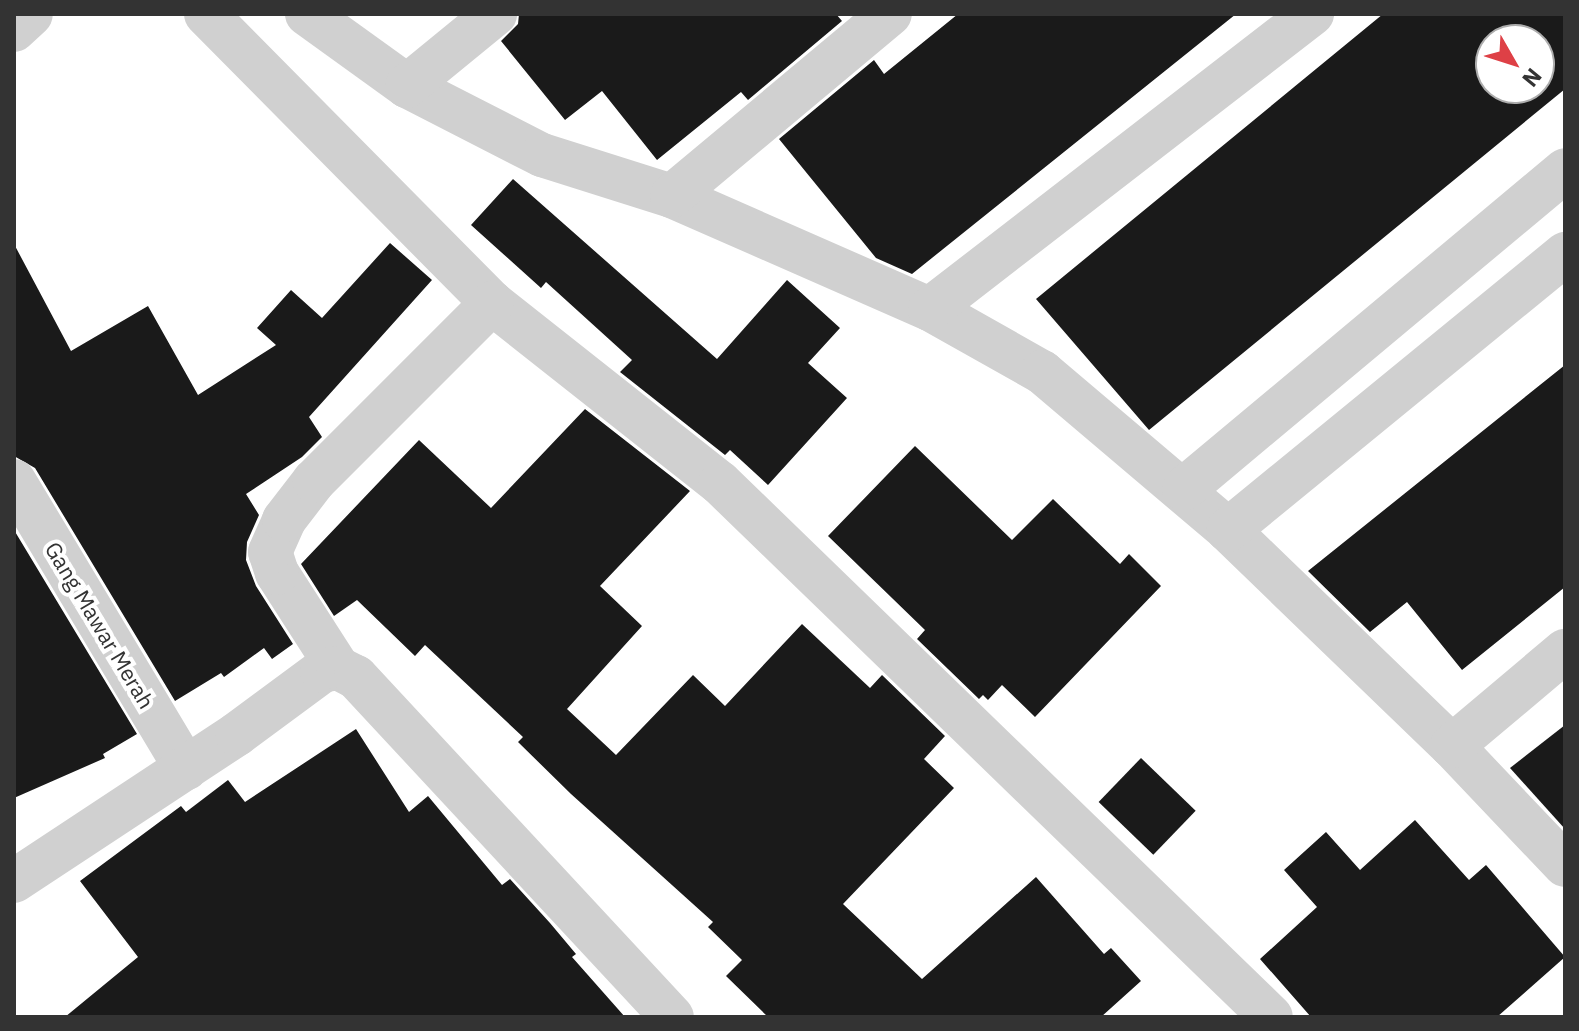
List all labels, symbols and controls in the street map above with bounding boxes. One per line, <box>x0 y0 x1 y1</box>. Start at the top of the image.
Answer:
north arrow <box>1475 24 1555 104</box>
text: N <box>1516 63 1549 93</box>
street label: Gang Mawar Merah <box>40 537 160 713</box>

